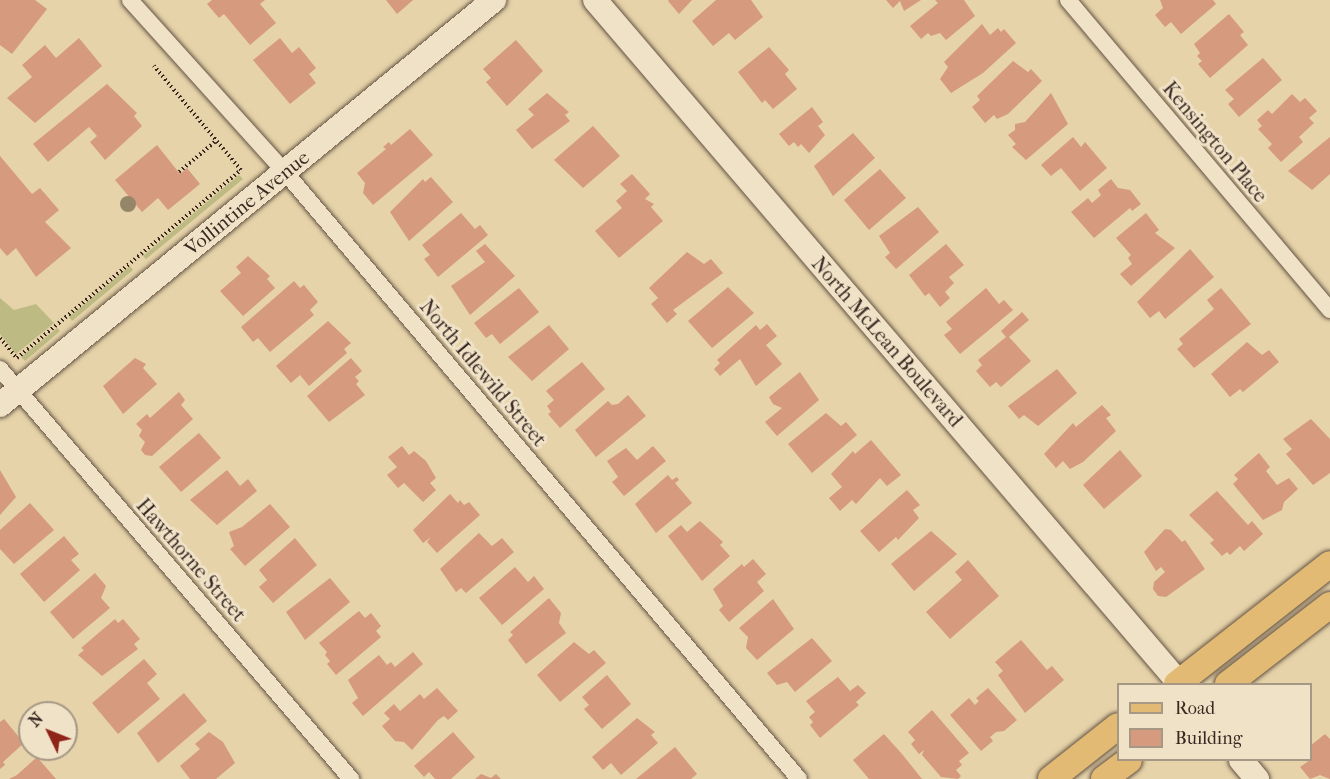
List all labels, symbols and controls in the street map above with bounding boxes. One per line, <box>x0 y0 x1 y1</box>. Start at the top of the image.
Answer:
street label: Kensington Place <box>1158 77 1272 207</box>
street label: Vollintine Avenue <box>180 145 314 261</box>
street label: North McLean Boulevard <box>807 252 967 432</box>
street label: North Idlewild Street <box>415 295 551 451</box>
street label: Hawthorne Street <box>131 494 251 626</box>
legend <box>1117 683 1312 761</box>
text: Road <box>1175 698 1215 719</box>
north arrow <box>18 701 78 761</box>
text: N <box>25 709 47 731</box>
text: Building <box>1175 728 1242 749</box>

